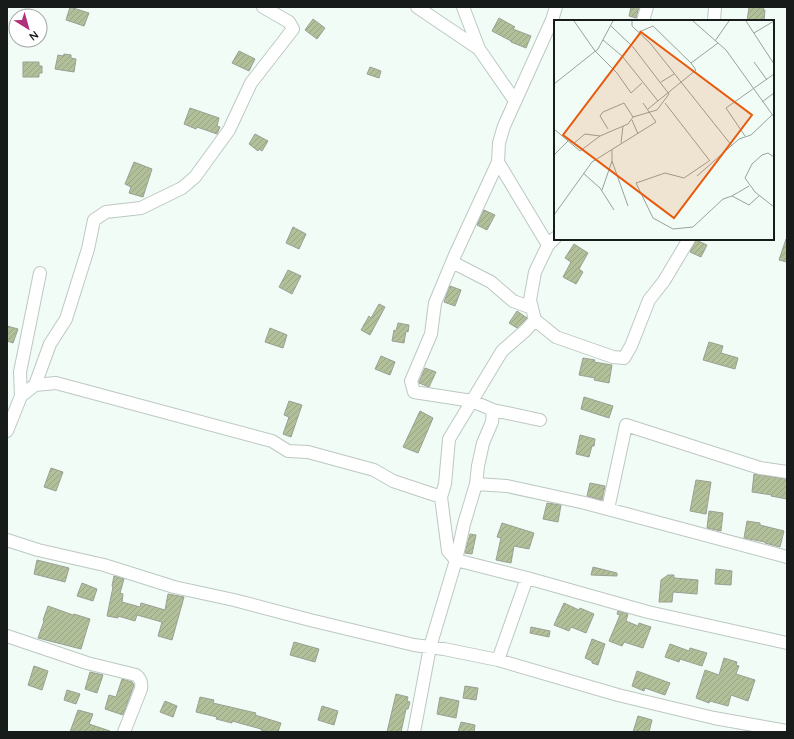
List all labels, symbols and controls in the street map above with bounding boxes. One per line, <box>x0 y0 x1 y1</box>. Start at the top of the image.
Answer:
north arrow <box>8 8 48 48</box>
inset map <box>554 20 774 240</box>
text: N <box>27 28 41 44</box>

